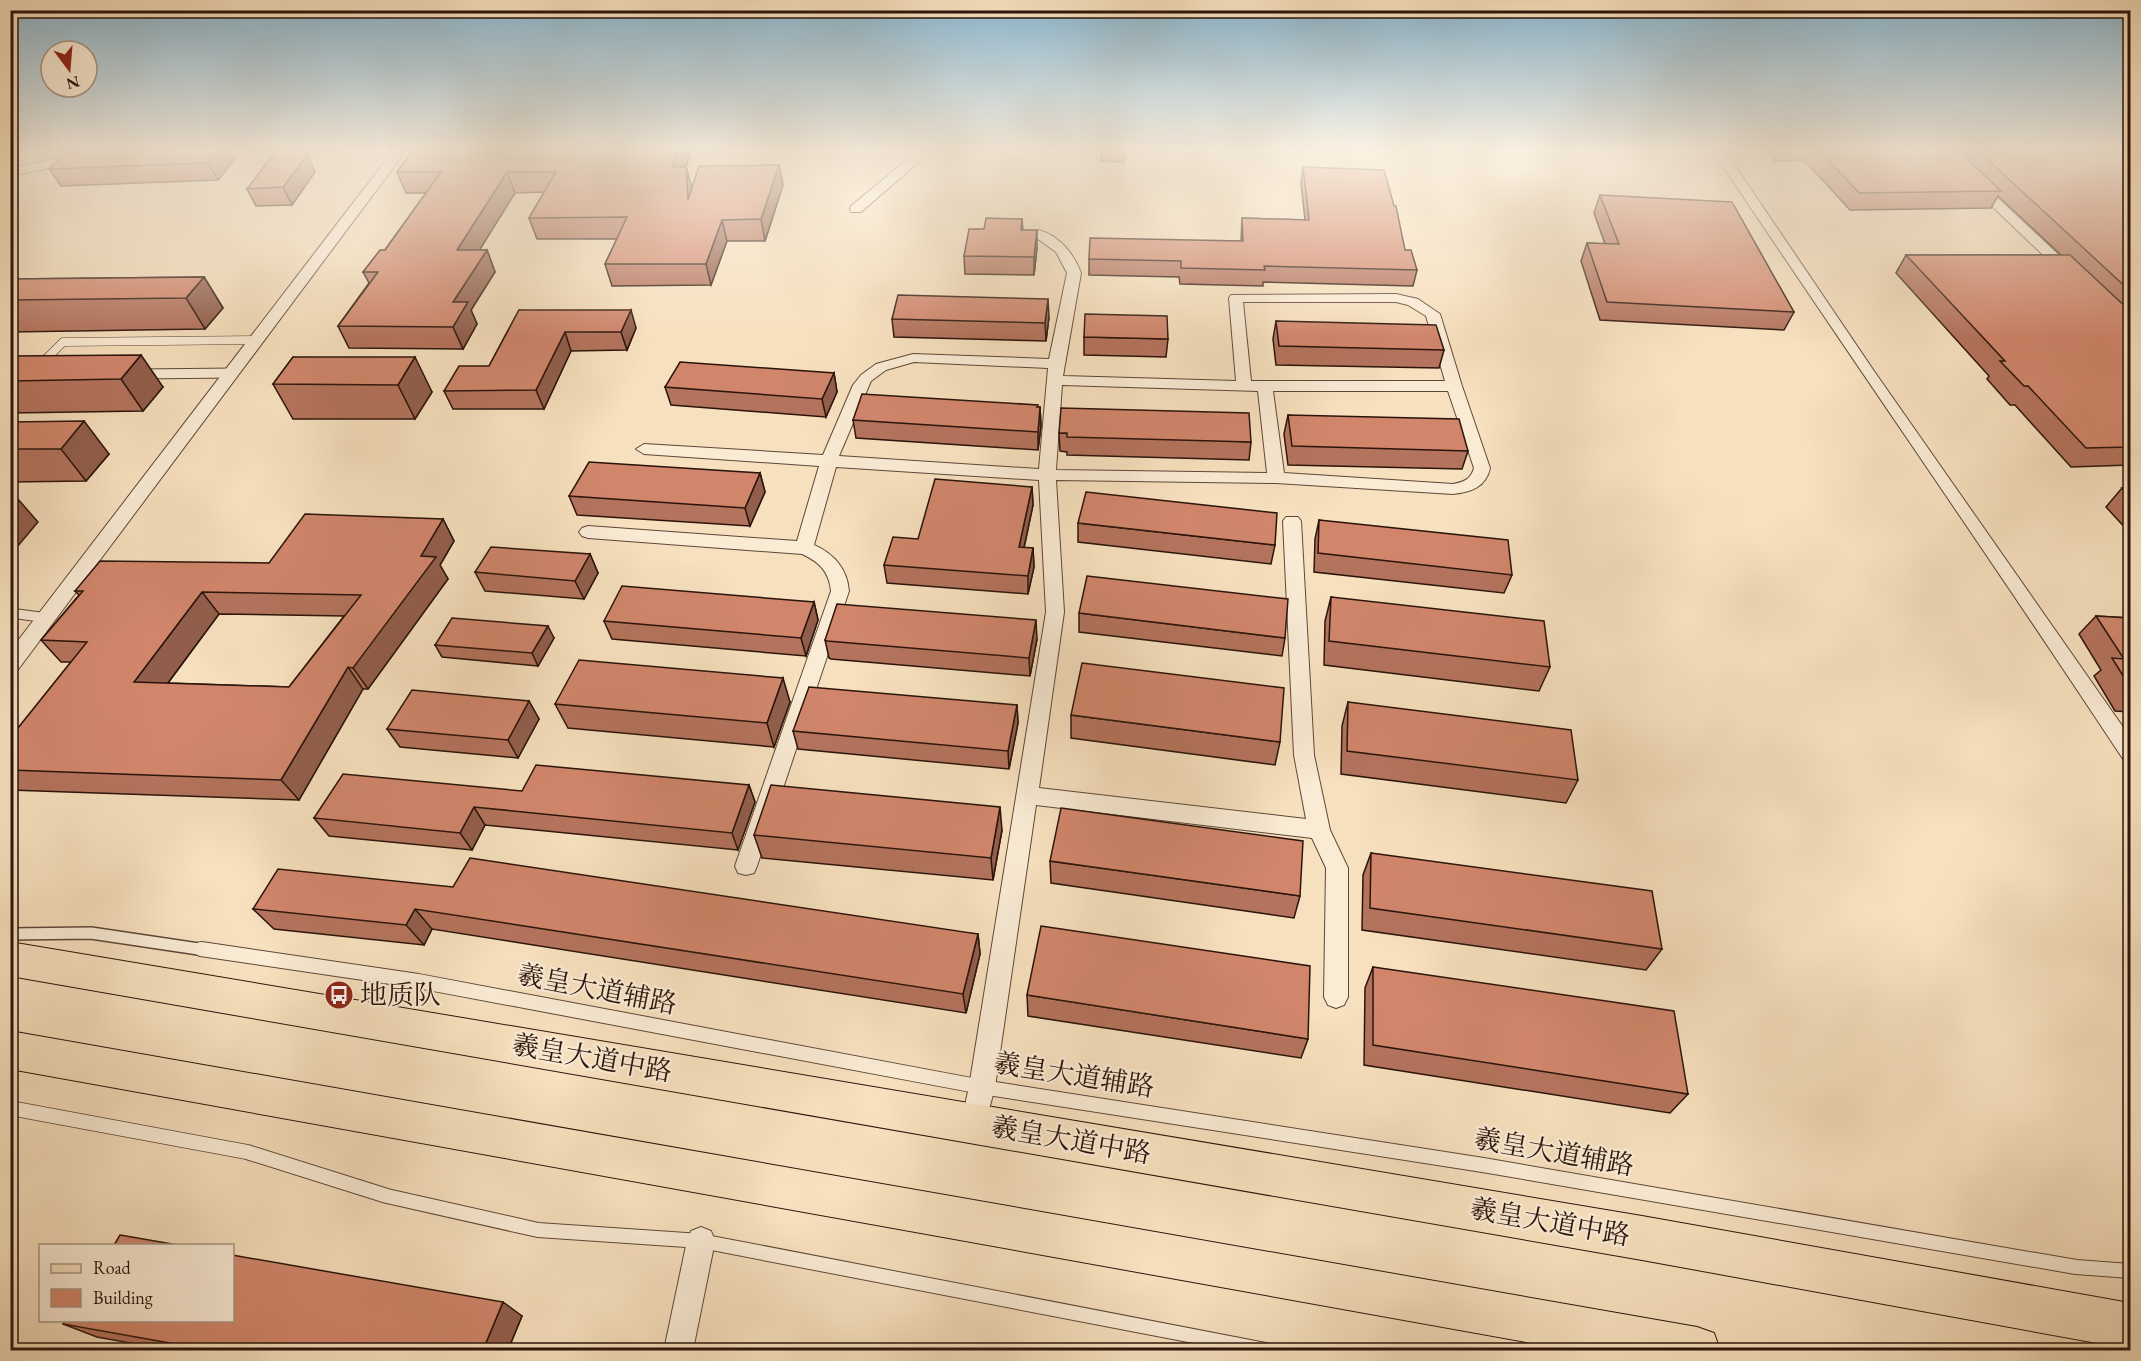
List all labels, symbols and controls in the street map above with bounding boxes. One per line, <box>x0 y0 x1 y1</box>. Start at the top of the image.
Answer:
north arrow <box>39 39 99 99</box>
text: N <box>64 71 82 95</box>
street label: 羲皇大道辅路 <box>514 956 680 1021</box>
place label: 地质队 <box>360 977 441 1012</box>
bus stop icon: 地质队 <box>323 979 355 1011</box>
street label: 羲皇大道中路 <box>509 1026 675 1089</box>
street label: 羲皇大道辅路 <box>991 1045 1157 1104</box>
street label: 羲皇大道中路 <box>988 1108 1154 1171</box>
street label: 羲皇大道辅路 <box>1471 1120 1637 1183</box>
street label: 羲皇大道中路 <box>1467 1190 1633 1253</box>
legend <box>39 1244 234 1322</box>
text: Road <box>93 1256 132 1279</box>
text: Building <box>93 1286 153 1309</box>

